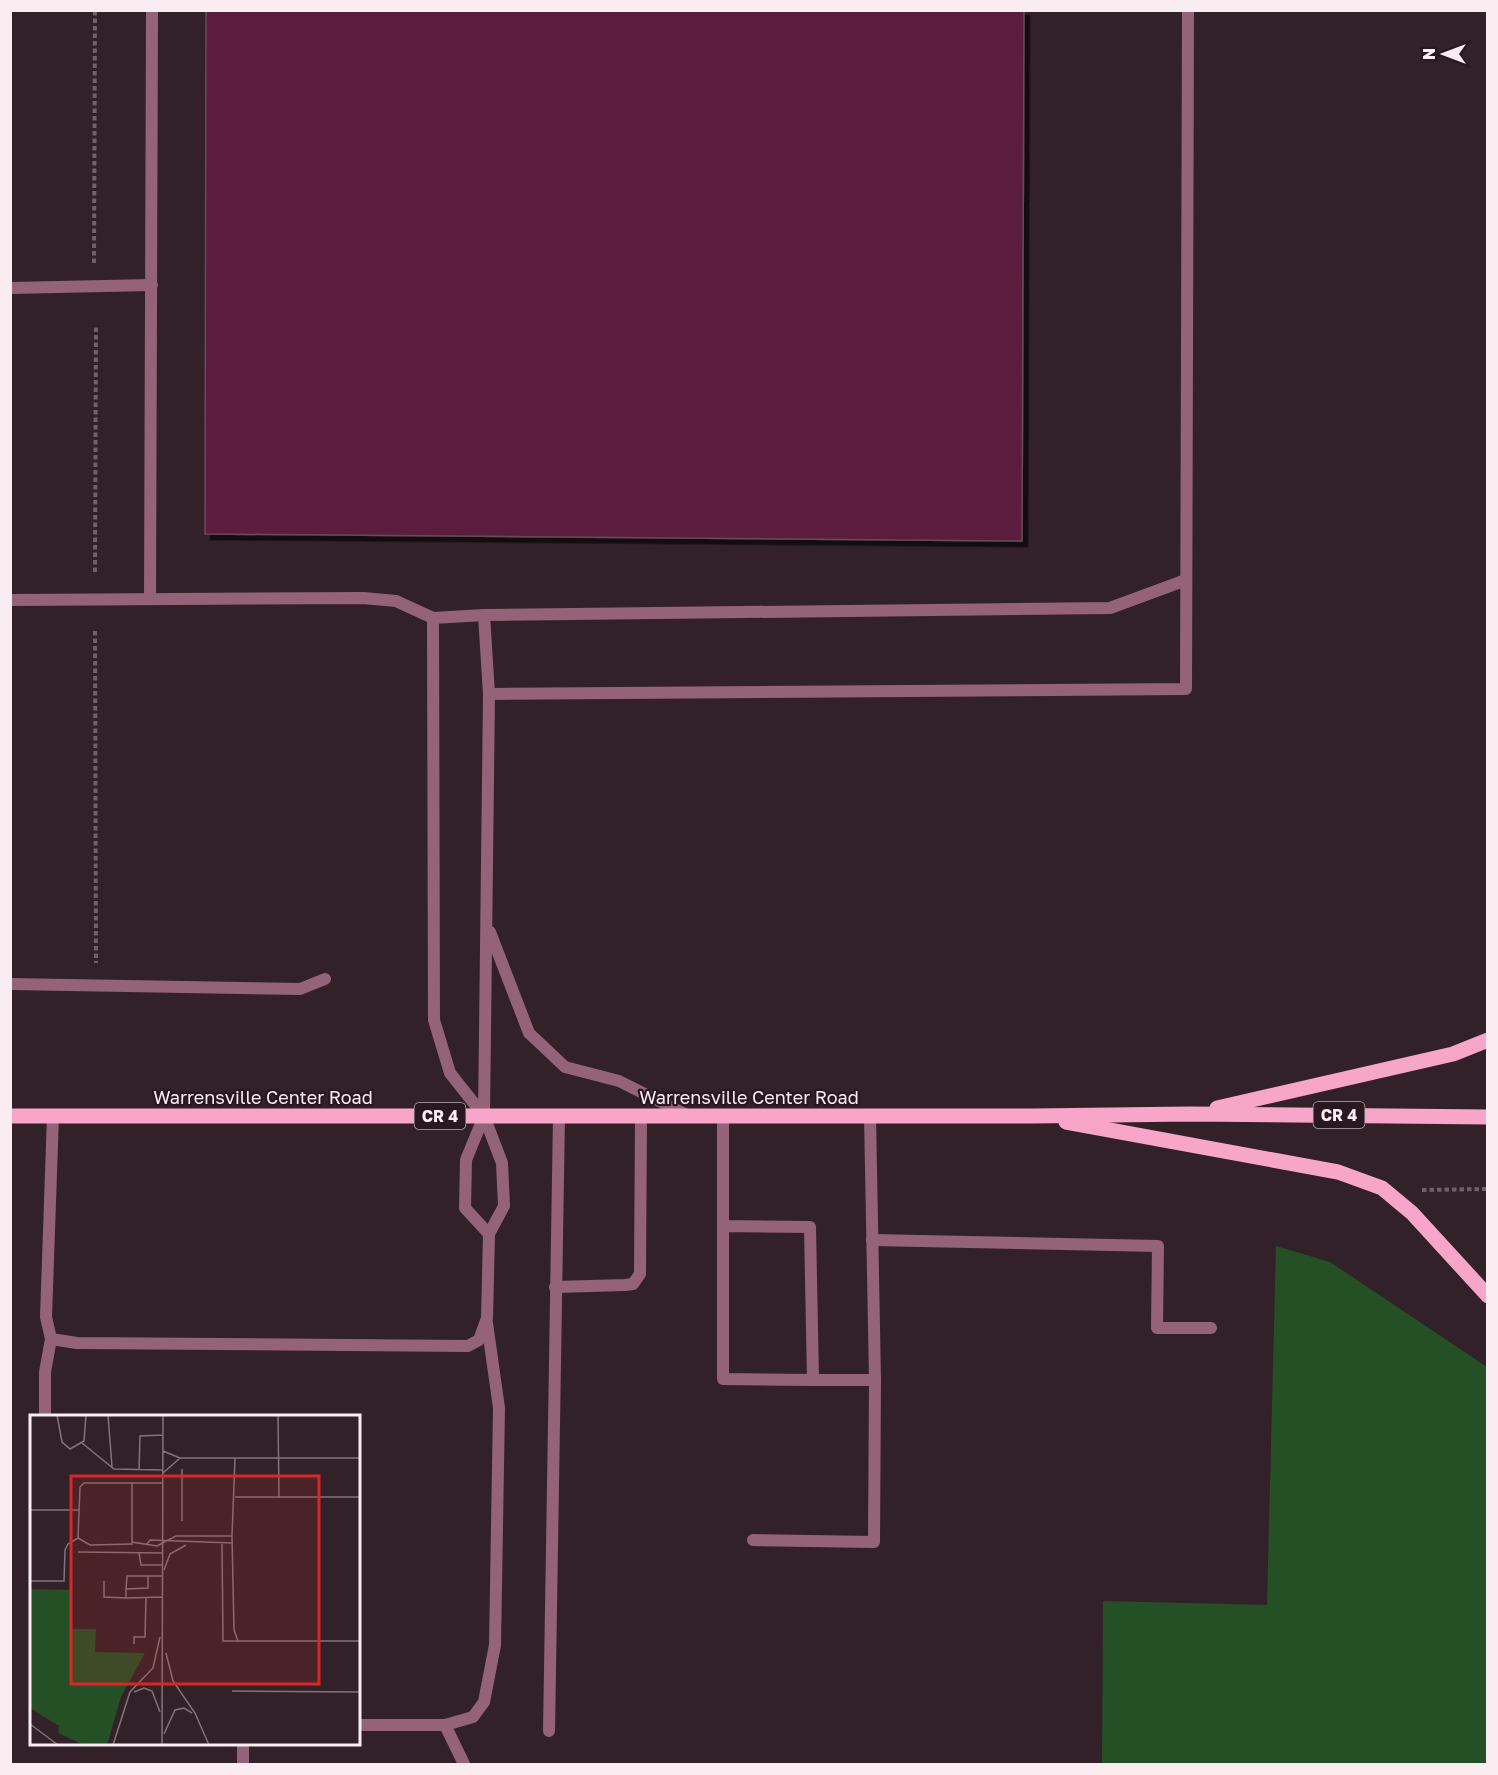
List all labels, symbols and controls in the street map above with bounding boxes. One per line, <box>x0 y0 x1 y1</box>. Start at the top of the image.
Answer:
north arrow <box>1414 24 1474 84</box>
text: N <box>1419 48 1439 60</box>
street label: Warrensville Center Road <box>153 1086 373 1108</box>
street label: Warrensville Center Road <box>639 1086 859 1108</box>
road number: CR 4 <box>1314 1102 1364 1128</box>
road number: CR 4 <box>414 1103 466 1129</box>
inset map <box>30 1415 360 1745</box>

